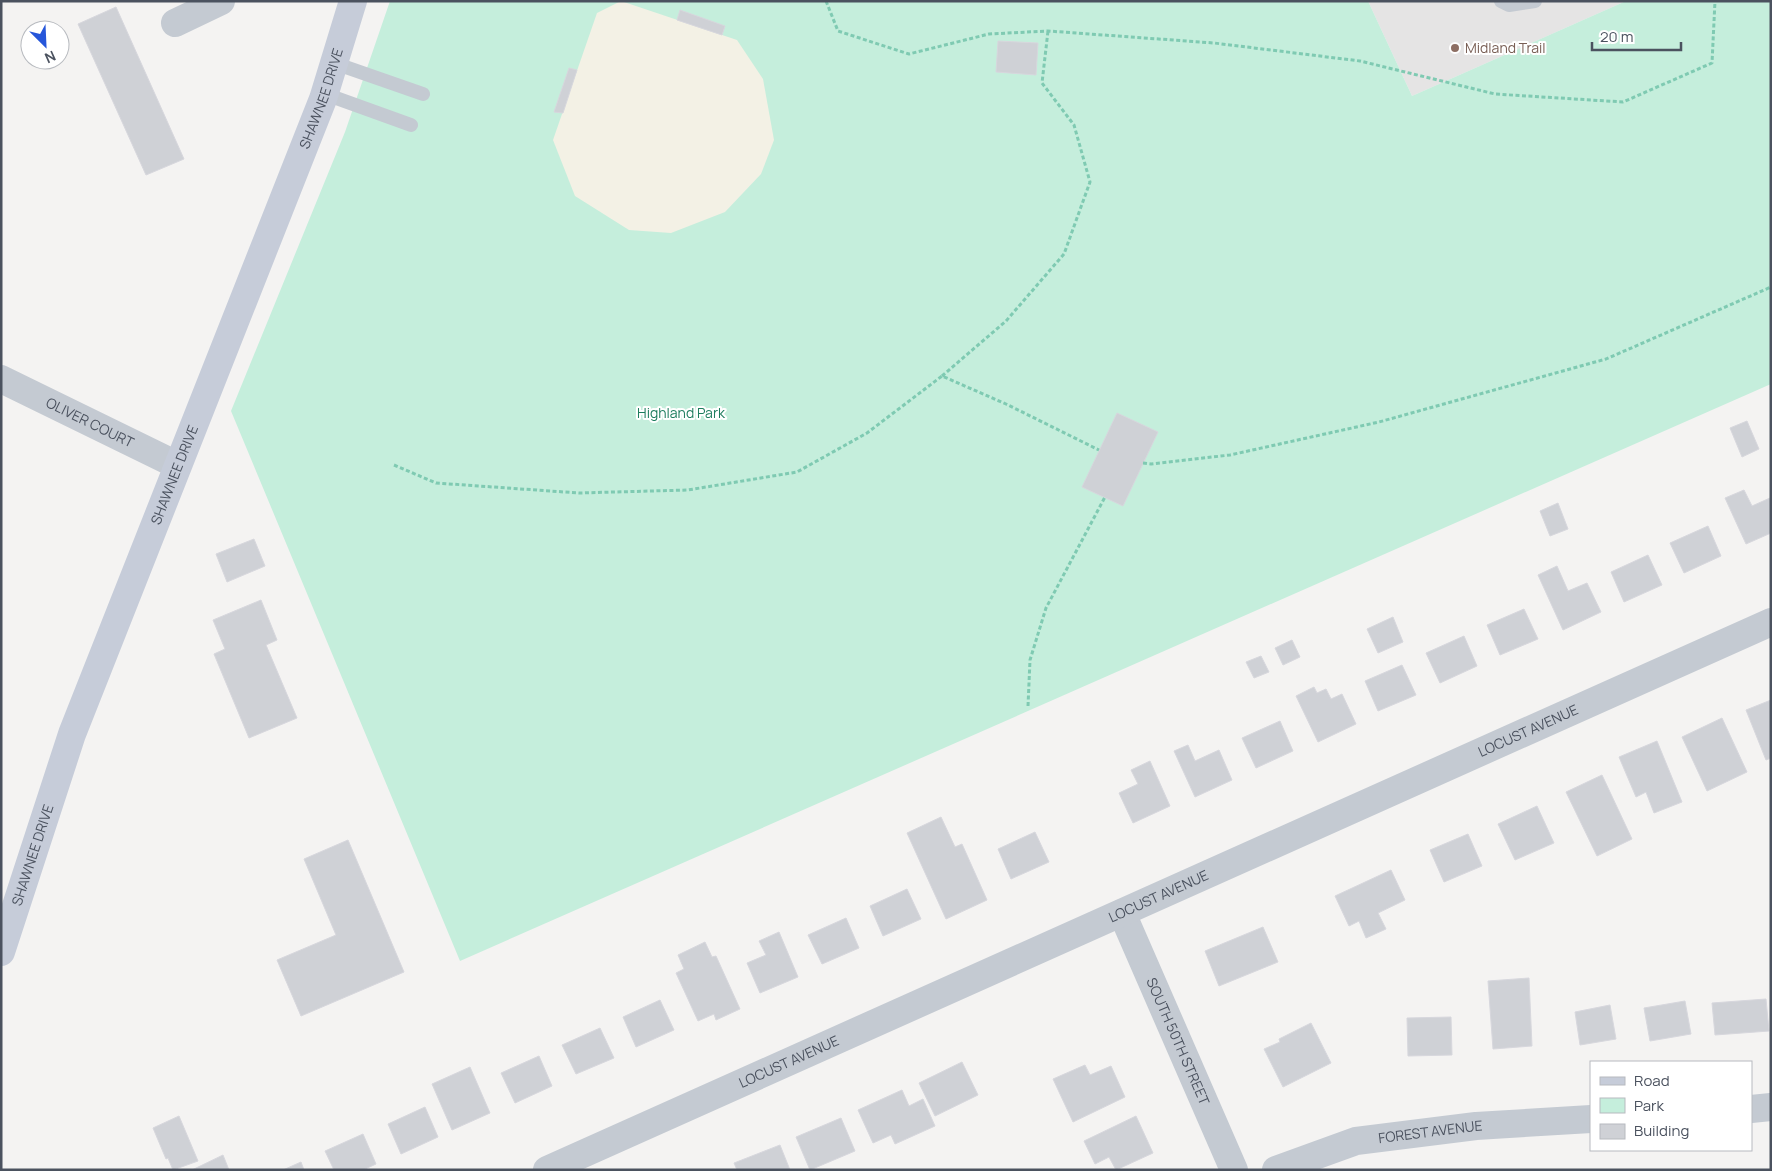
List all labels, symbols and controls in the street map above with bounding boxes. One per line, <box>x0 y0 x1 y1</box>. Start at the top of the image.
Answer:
north arrow <box>20 20 70 70</box>
scale bar <box>1592 20 1681 52</box>
text: 20 m <box>1600 26 1633 47</box>
place label: Midland Trail <box>1465 38 1545 57</box>
marker: Midland Trail <box>1449 42 1461 54</box>
street label: SHAWNEE DRIVE <box>294 46 347 151</box>
text: N <box>42 47 59 68</box>
street label: OLIVER COURT <box>43 392 138 452</box>
park label: Highland Park <box>637 403 726 422</box>
street label: SHAWNEE DRIVE <box>146 422 202 527</box>
street label: LOCUST AVENUE <box>1475 700 1581 761</box>
street label: SHAWNEE DRIVE <box>7 802 57 908</box>
street label: LOCUST AVENUE <box>1105 865 1211 926</box>
street label: SOUTH 50TH STREET <box>1142 975 1215 1108</box>
street label: LOCUST AVENUE <box>736 1031 842 1092</box>
legend <box>1590 1061 1752 1151</box>
text: Road <box>1634 1070 1670 1091</box>
text: Park <box>1634 1095 1664 1116</box>
street label: FOREST AVENUE <box>1377 1116 1483 1147</box>
text: Building <box>1634 1120 1689 1141</box>

